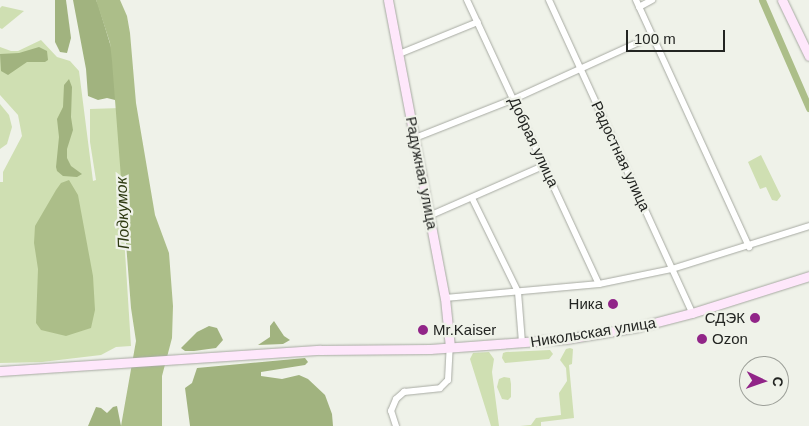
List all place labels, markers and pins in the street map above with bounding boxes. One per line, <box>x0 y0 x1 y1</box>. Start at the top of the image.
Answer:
place label: Ника <box>569 295 603 313</box>
marker: Ника <box>607 298 619 310</box>
place label: СДЭК <box>705 309 745 327</box>
marker: СДЭК <box>749 312 761 324</box>
place label: Mr.Kaiser <box>433 321 496 339</box>
marker: Mr.Kaiser <box>417 324 429 336</box>
place label: Ozon <box>712 330 748 348</box>
marker: Ozon <box>696 333 708 345</box>

